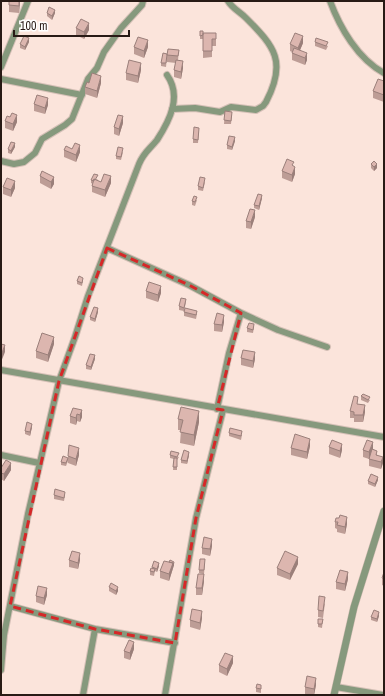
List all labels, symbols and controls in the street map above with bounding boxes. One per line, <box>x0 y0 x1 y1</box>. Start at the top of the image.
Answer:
scale bar <box>14 12 129 38</box>
text: 100 m <box>20 18 47 34</box>

